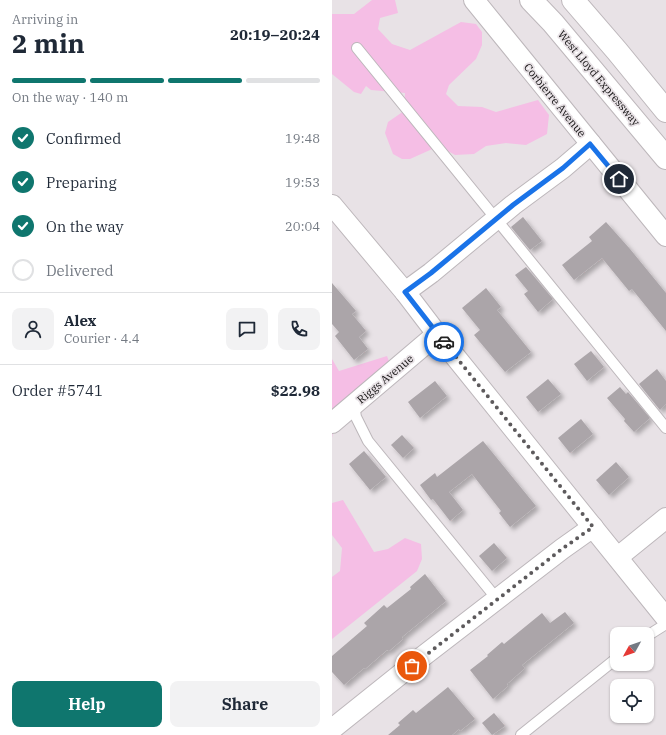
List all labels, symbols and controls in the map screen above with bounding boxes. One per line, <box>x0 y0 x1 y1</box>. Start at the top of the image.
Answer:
text: Arriving in <box>12 11 78 28</box>
text: 20:19–20:24 <box>230 25 320 44</box>
text: 2 min <box>12 26 85 60</box>
street label: West Lloyd Expressway <box>555 27 643 129</box>
street label: Corbierre Avenue <box>521 60 589 140</box>
text: On the way · 140 m <box>12 89 128 106</box>
icon: check <box>12 127 34 149</box>
text: Confirmed <box>46 129 121 148</box>
text: 19:48 <box>285 130 320 147</box>
pin <box>602 162 636 196</box>
icon: home <box>608 168 630 190</box>
icon: check <box>12 171 34 193</box>
text: Preparing <box>46 173 117 192</box>
text: 19:53 <box>285 174 320 191</box>
icon: check <box>12 215 34 237</box>
text: On the way <box>46 217 124 236</box>
text: 20:04 <box>285 218 320 235</box>
text: Delivered <box>46 261 114 280</box>
button: person <box>12 308 54 350</box>
button: chat <box>226 308 268 350</box>
button: phone <box>278 308 320 350</box>
text: Alex <box>64 311 96 330</box>
courier <box>424 322 464 362</box>
text: Courier · 4.4 <box>64 330 140 347</box>
icon: car <box>433 331 455 353</box>
street label: Riggs Avenue <box>354 351 416 407</box>
text: Order #5741 <box>12 381 103 400</box>
text: $22.98 <box>271 381 320 400</box>
north arrow <box>610 627 654 671</box>
map controls <box>610 627 654 723</box>
pin <box>395 649 429 683</box>
icon: bag <box>401 655 423 677</box>
button: locate <box>610 679 654 723</box>
button: Help <box>12 681 162 727</box>
button: Share <box>170 681 320 727</box>

